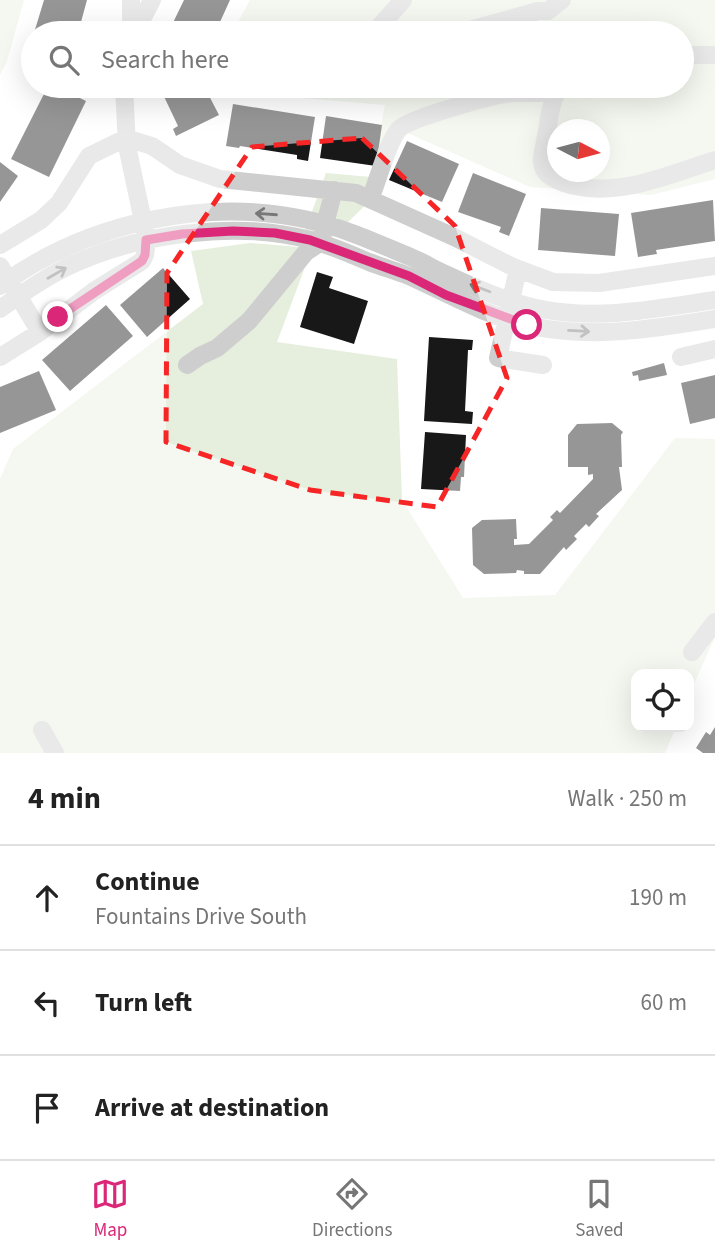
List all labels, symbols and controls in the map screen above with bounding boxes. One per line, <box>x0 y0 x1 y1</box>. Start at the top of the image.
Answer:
search box <box>21 21 694 98</box>
icon: search <box>45 41 83 79</box>
text: Search here <box>101 41 229 78</box>
north arrow <box>547 119 610 182</box>
one-way arrow <box>255 207 278 220</box>
one-way arrow <box>47 265 67 279</box>
one-way arrow <box>469 281 491 293</box>
route end <box>42 301 73 332</box>
route start <box>511 309 542 340</box>
one-way arrow <box>568 325 591 338</box>
map controls <box>631 669 694 732</box>
button: locate <box>631 669 694 732</box>
text: 4 min <box>28 777 101 820</box>
text: Walk · 250 m <box>568 782 687 815</box>
text: Continue <box>95 863 200 900</box>
icon: ahead <box>28 879 66 917</box>
text: 190 m <box>629 881 687 914</box>
text: Fountains Drive South <box>95 900 307 933</box>
icon: left <box>28 984 66 1022</box>
text: Turn left <box>95 984 192 1021</box>
text: 60 m <box>640 986 687 1019</box>
icon: arrive <box>28 1089 66 1127</box>
text: Arrive at destination <box>95 1089 329 1126</box>
tab: Map <box>91 1175 129 1244</box>
tab: Directions <box>312 1175 392 1244</box>
tab: Saved <box>575 1175 624 1244</box>

